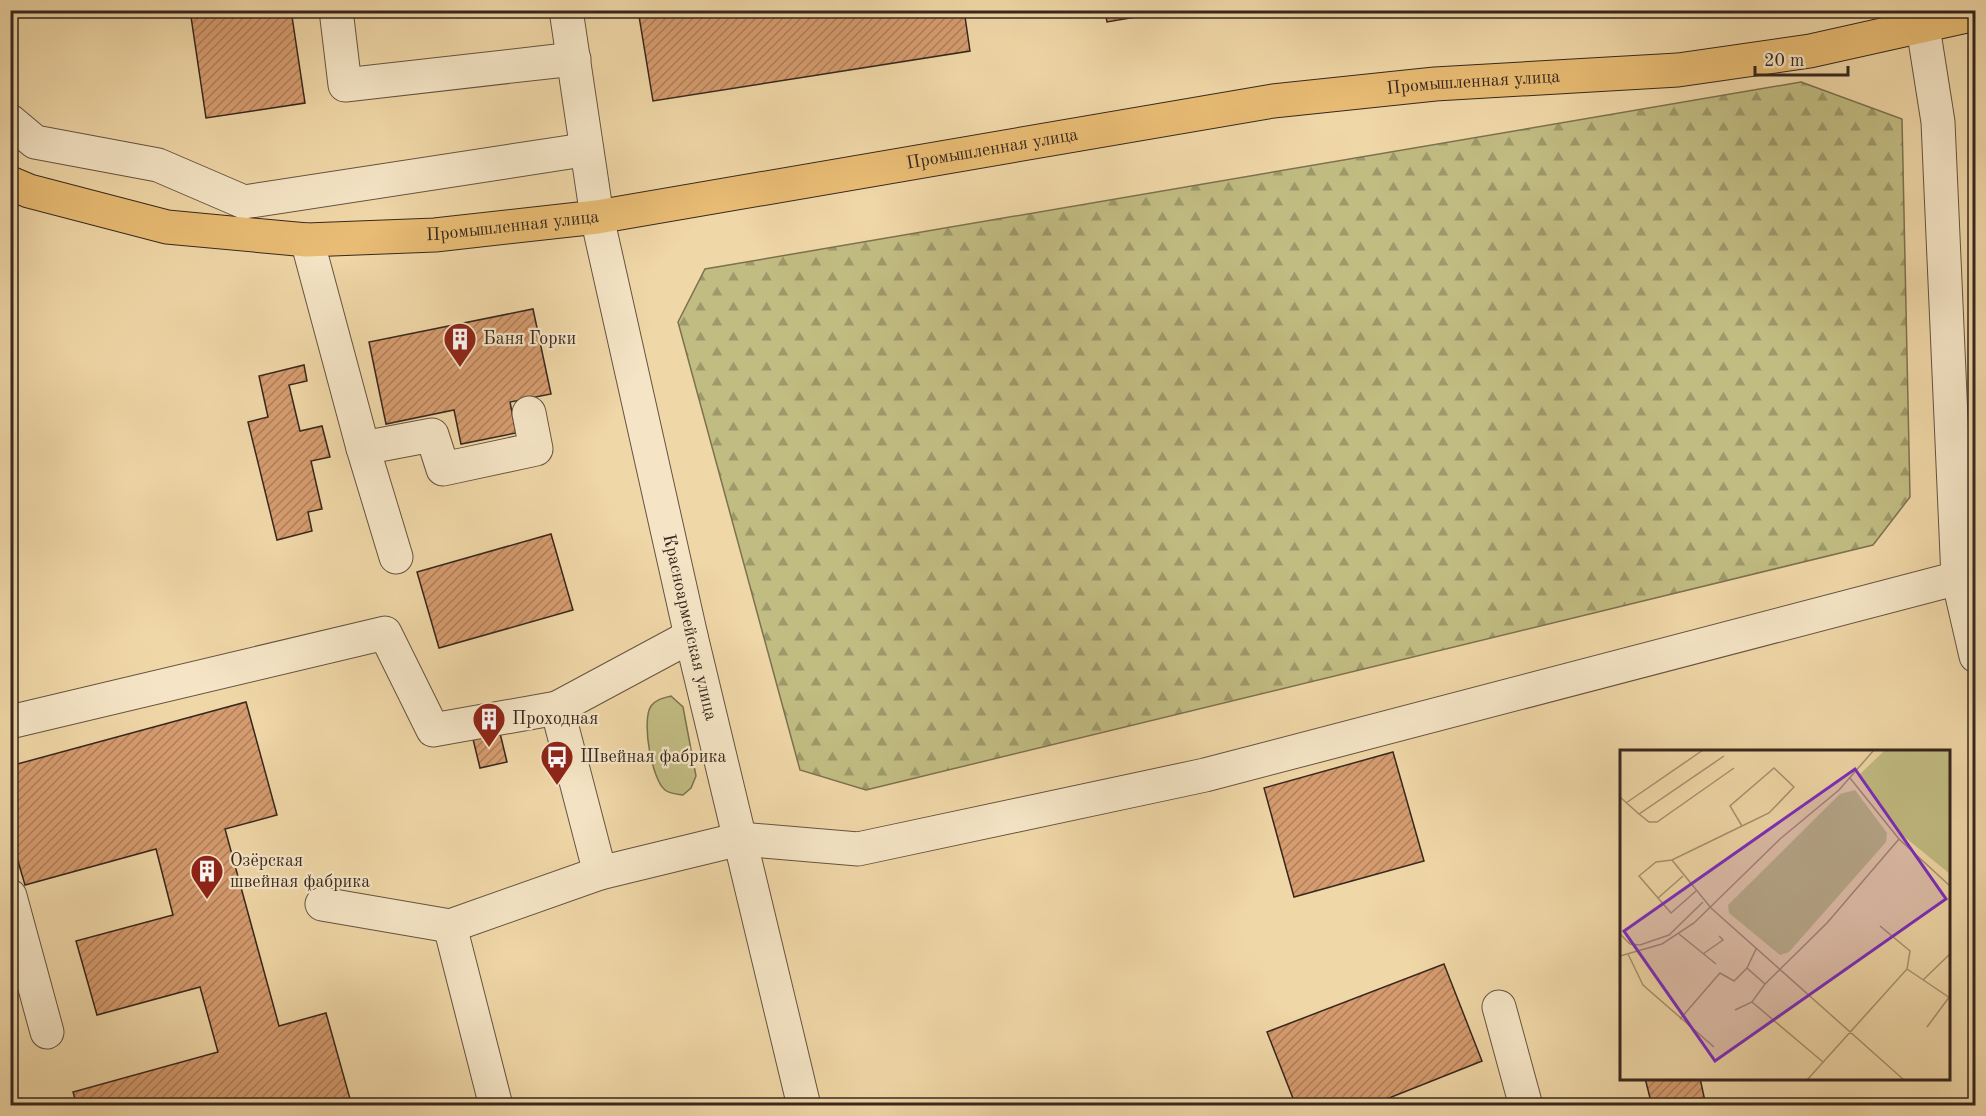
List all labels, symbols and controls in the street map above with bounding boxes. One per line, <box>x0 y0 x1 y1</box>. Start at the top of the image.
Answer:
scale bar <box>1755 39 1848 77</box>
text: 20 m <box>1764 52 1804 70</box>
street label: Промышленная улица <box>1386 68 1561 98</box>
street label: Промышленная улица <box>905 126 1080 173</box>
street label: Промышленная улица <box>426 208 600 244</box>
building icon: Баня Горки <box>442 321 478 368</box>
place label: Баня Горки <box>483 330 576 348</box>
street label: Красноармейская улица <box>659 532 720 723</box>
building icon: Проходная <box>471 701 507 748</box>
place label: Проходная <box>512 710 598 728</box>
bus stop icon: Швейная фабрика <box>539 739 575 786</box>
place label: Швейная фабрика <box>580 748 726 767</box>
inset map <box>1620 750 1950 1080</box>
place label: Озёрская швейная фабрика <box>230 852 370 892</box>
building icon: Озёрская швейная фабрика <box>189 853 225 900</box>

